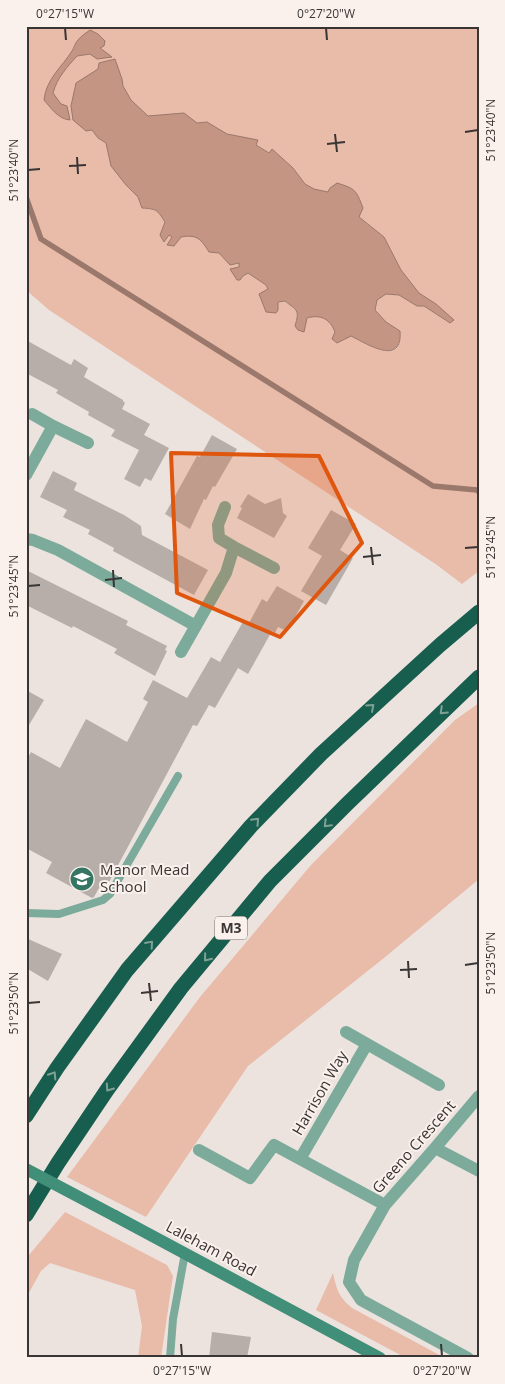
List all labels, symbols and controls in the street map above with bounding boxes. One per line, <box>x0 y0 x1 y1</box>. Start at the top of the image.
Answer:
text: 0°27'15"W <box>36 5 94 22</box>
text: 0°27'20"W <box>297 5 355 22</box>
text: 51°23'40"N <box>482 99 499 161</box>
text: 51°23'40"N <box>5 139 22 201</box>
text: 51°23'45"N <box>482 516 499 578</box>
text: 51°23'45"N <box>5 555 22 617</box>
one-way arrow <box>366 704 375 713</box>
one-way arrow <box>440 705 449 714</box>
one-way arrow <box>250 818 259 827</box>
one-way arrow <box>324 818 333 827</box>
place label: Manor Mead School <box>100 859 190 896</box>
school or university icon: Manor Mead School <box>69 866 95 892</box>
road number: M3 <box>215 916 247 940</box>
text: 51°23'50"N <box>482 932 499 994</box>
one-way arrow <box>144 941 153 950</box>
one-way arrow <box>203 952 212 961</box>
text: 51°23'50"N <box>5 972 22 1034</box>
street label: Harrison Way <box>287 1046 352 1138</box>
one-way arrow <box>47 1071 56 1081</box>
one-way arrow <box>106 1082 115 1091</box>
street label: Greeno Crescent <box>367 1096 459 1197</box>
street label: Laleham Road <box>163 1216 260 1280</box>
text: 0°27'15"W <box>153 1362 211 1379</box>
text: 0°27'20"W <box>413 1362 471 1379</box>

